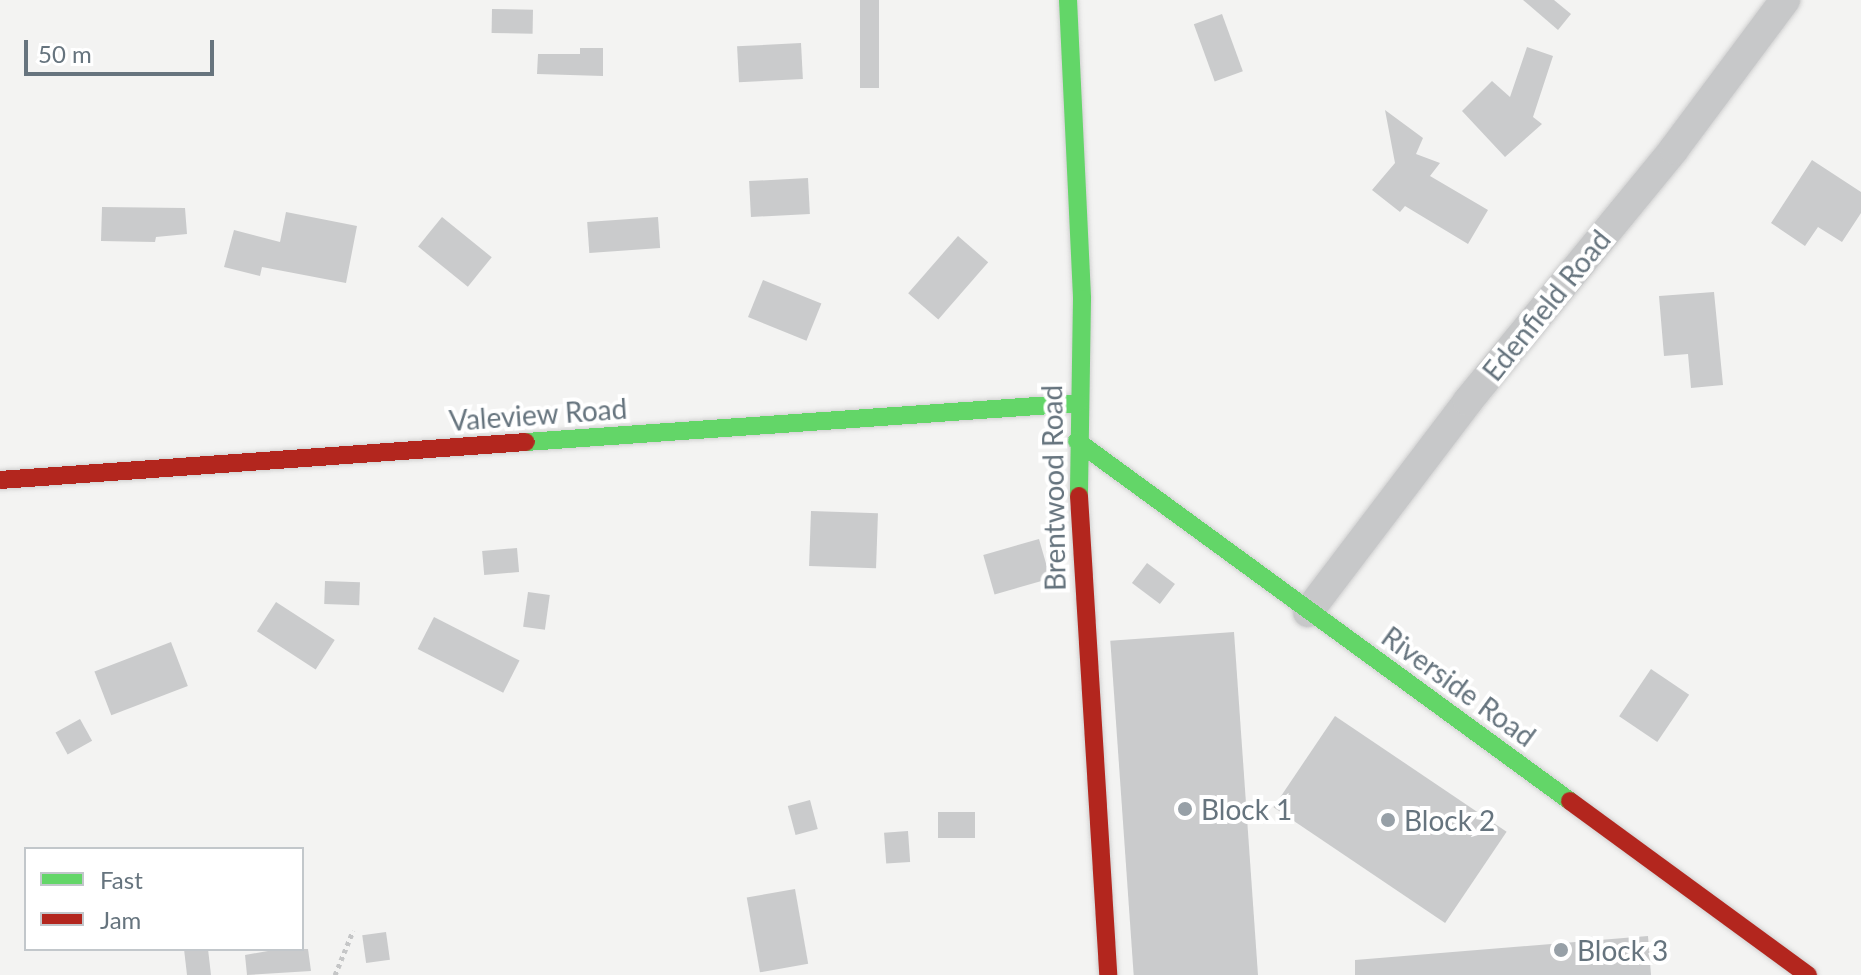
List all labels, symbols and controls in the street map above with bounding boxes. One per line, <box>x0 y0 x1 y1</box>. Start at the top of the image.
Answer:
scale bar <box>28 24 218 74</box>
text: 50 m <box>38 39 92 68</box>
street label: Edenfield Road <box>1475 223 1617 387</box>
street label: Brentwood Road <box>1034 385 1072 591</box>
street label: Valeview Road <box>448 391 628 437</box>
street label: Riverside Road <box>1376 619 1542 753</box>
place label: Block 1 <box>1201 792 1292 826</box>
marker: Block 1 <box>1176 800 1194 818</box>
place label: Block 2 <box>1404 803 1495 837</box>
marker: Block 2 <box>1379 811 1397 829</box>
legend <box>24 847 304 951</box>
text: Fast <box>100 865 143 894</box>
text: Jam <box>100 905 141 934</box>
place label: Block 3 <box>1577 933 1668 967</box>
marker: Block 3 <box>1552 941 1570 959</box>

